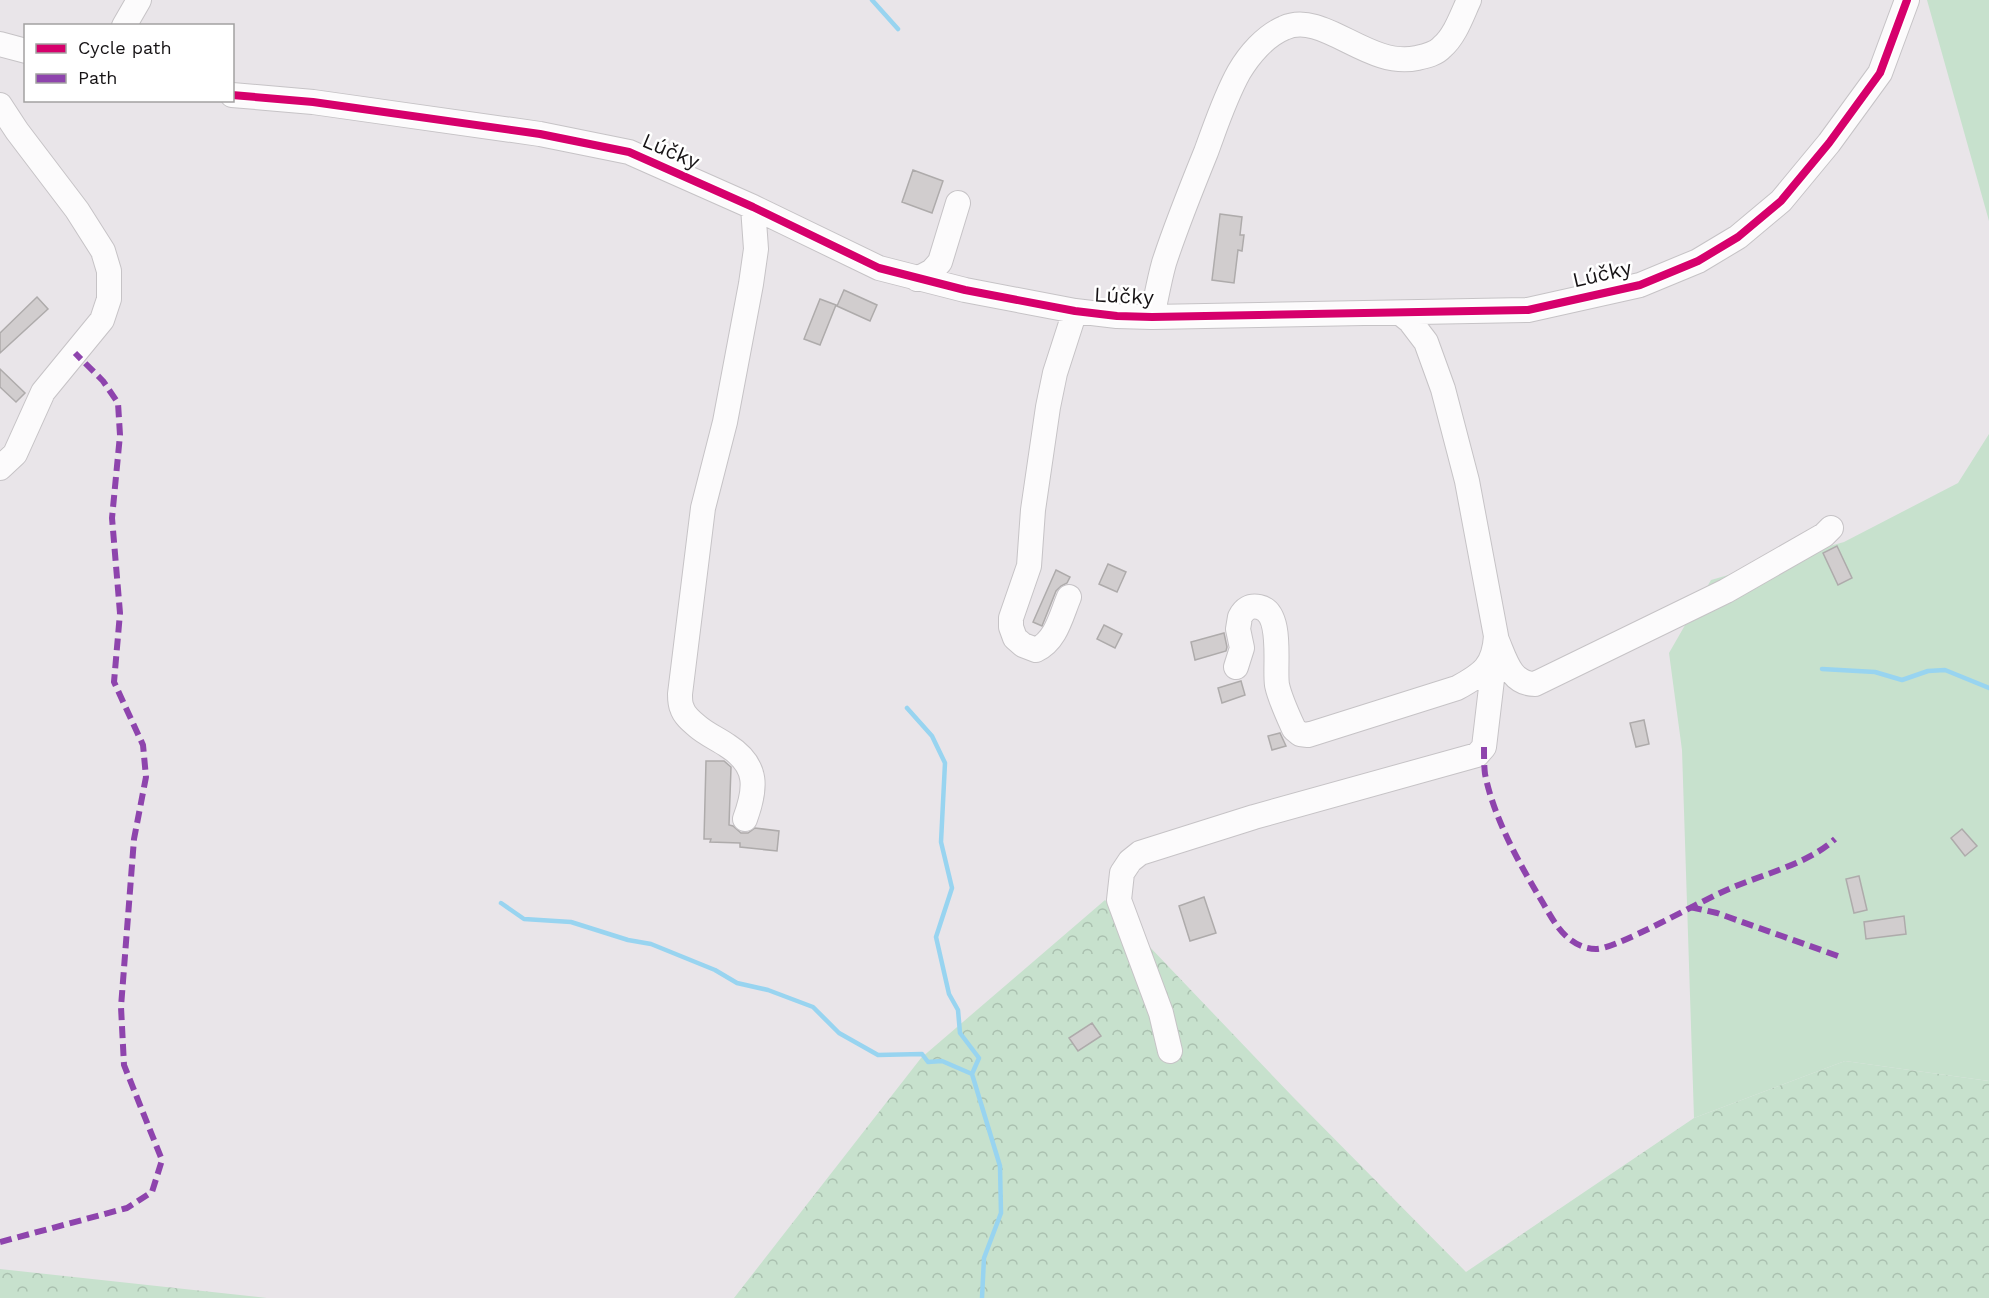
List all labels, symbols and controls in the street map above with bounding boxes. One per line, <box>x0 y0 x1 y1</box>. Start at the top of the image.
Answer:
legend <box>24 24 234 102</box>
text: Cycle path <box>78 37 172 58</box>
text: Path <box>78 67 118 88</box>
street label: Lúčky <box>639 127 704 174</box>
street label: Lúčky <box>1570 255 1634 292</box>
street label: Lúčky <box>1094 281 1155 310</box>

